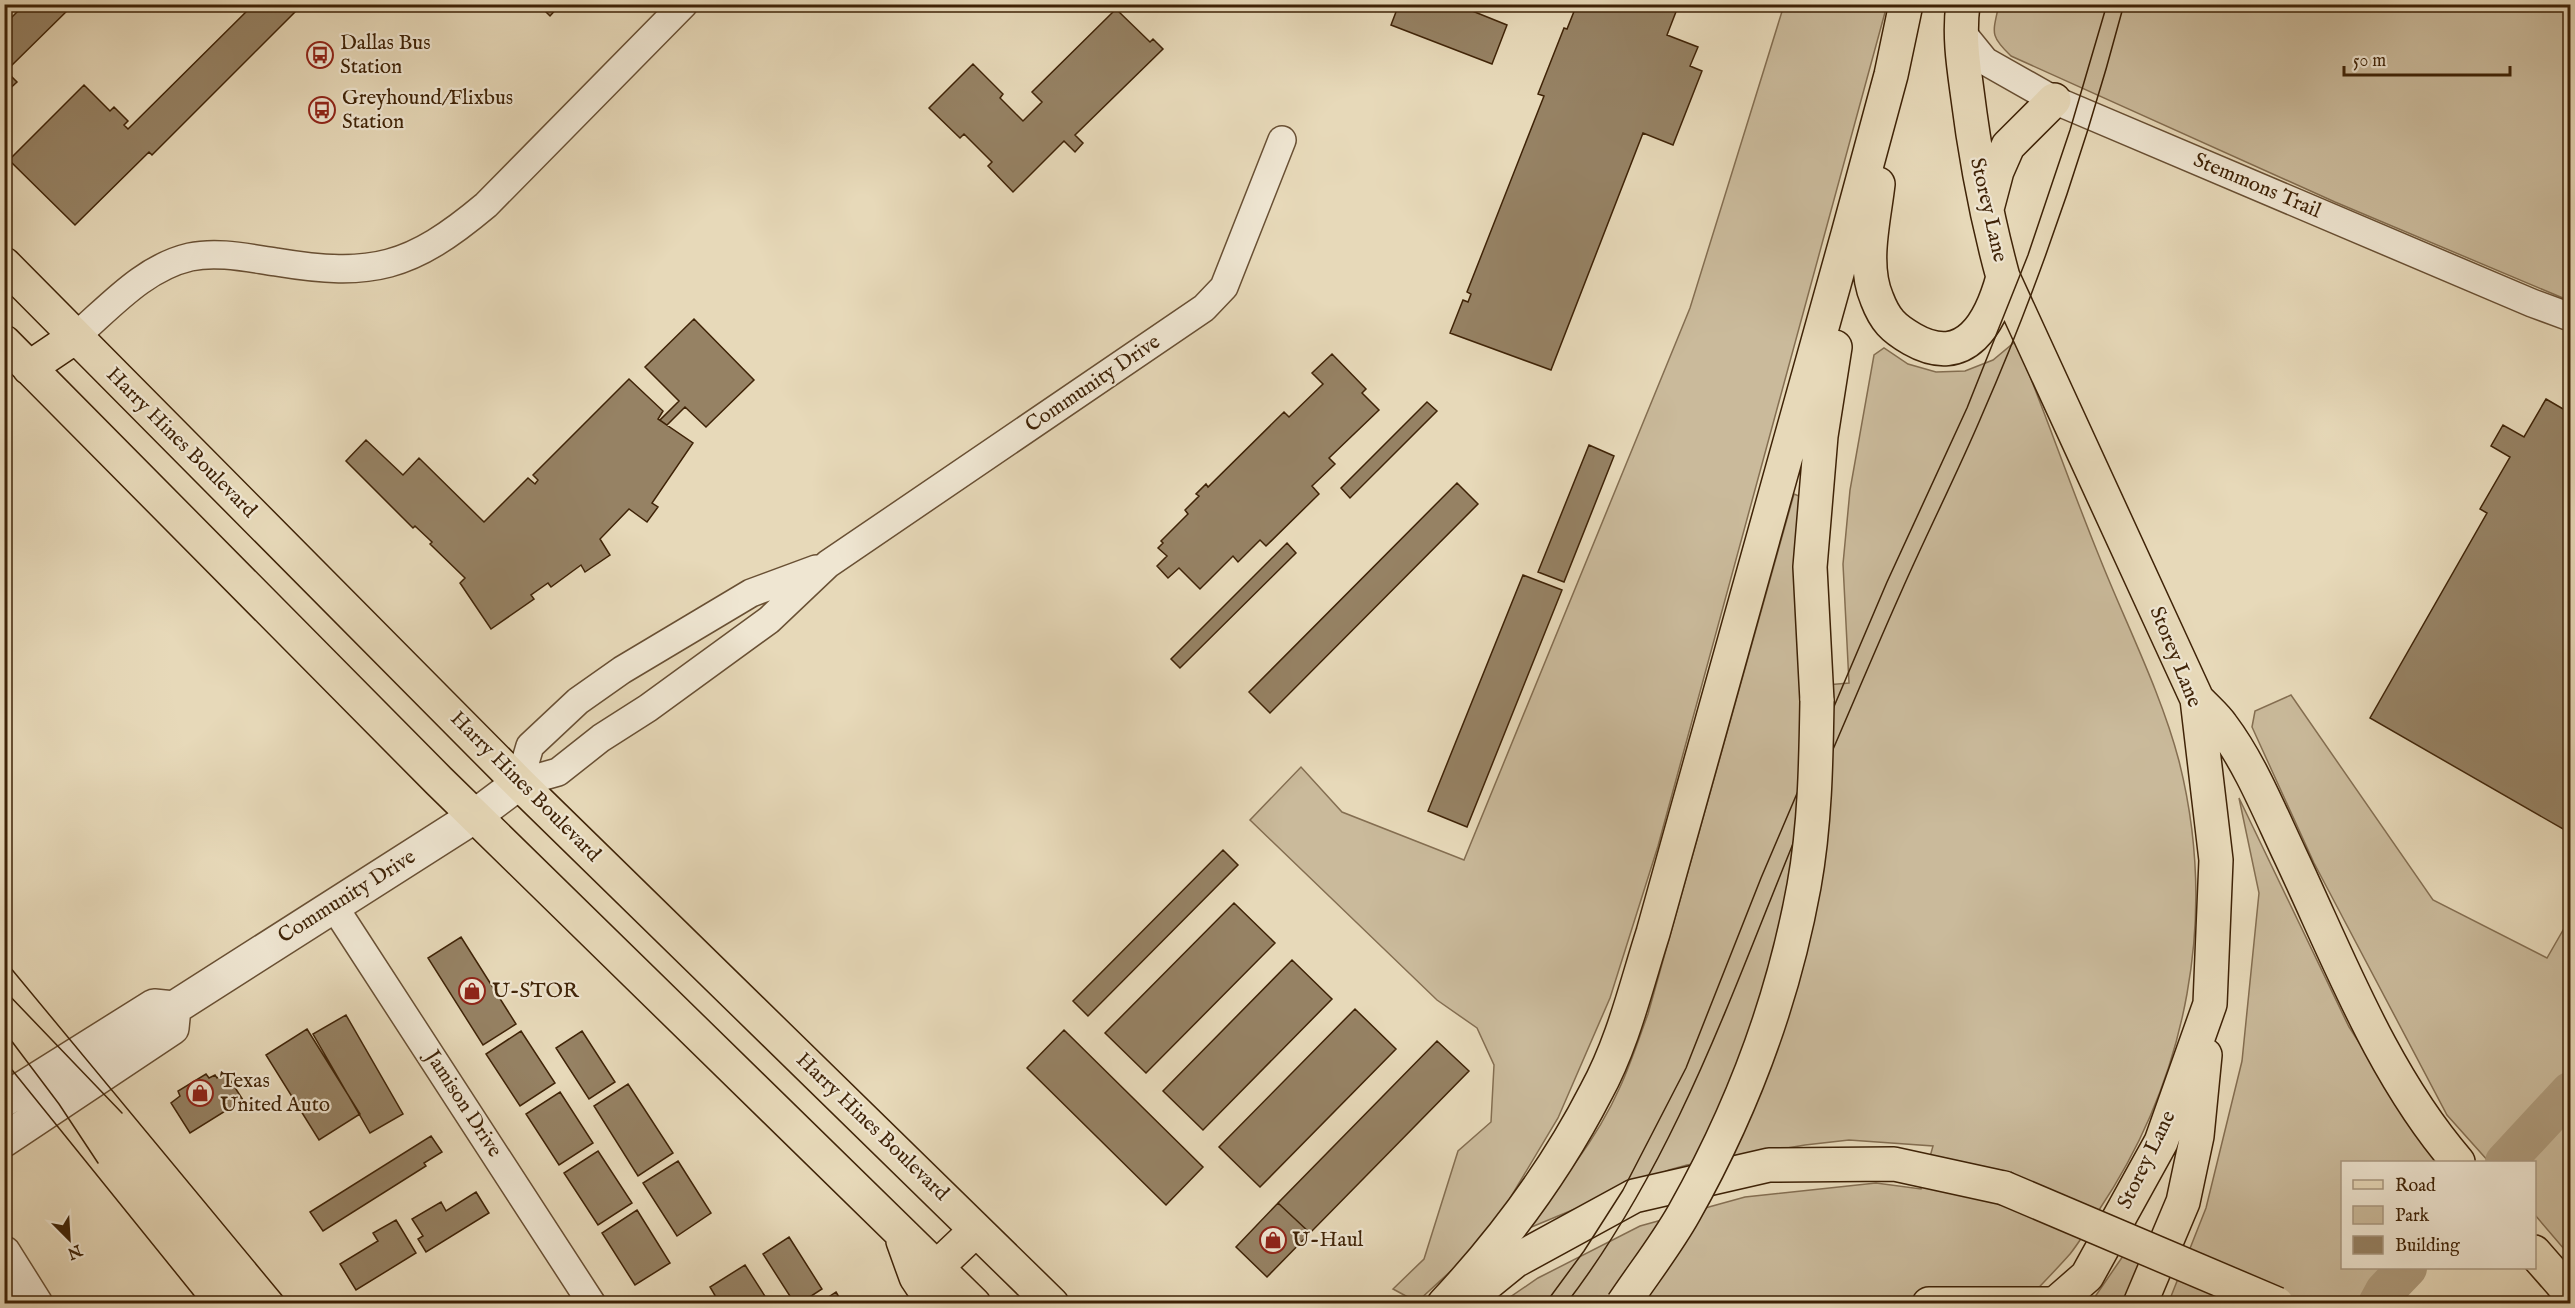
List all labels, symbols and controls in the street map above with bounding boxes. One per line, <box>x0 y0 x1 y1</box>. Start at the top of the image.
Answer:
place label: Dallas Bus Station <box>340 30 431 81</box>
scale bar <box>2344 39 2510 77</box>
bus stop icon: Dallas Bus Station <box>305 40 335 70</box>
text: 50 m <box>2353 50 2386 73</box>
place label: Greyhound/Flixbus Station <box>342 85 513 136</box>
bus stop icon: Greyhound/Flixbus Station <box>307 95 337 125</box>
street label: Stemmons Trail <box>2189 147 2325 225</box>
street label: Storey Lane <box>1963 155 2013 265</box>
street label: Community Drive <box>1020 329 1166 439</box>
street label: Harry Hines Boulevard <box>100 362 263 525</box>
street label: Storey Lane <box>2143 603 2208 712</box>
street label: Harry Hines Boulevard <box>444 706 607 869</box>
street label: Community Drive <box>273 844 421 950</box>
shop icon: U-STOR <box>457 976 487 1006</box>
place label: U-STOR <box>492 978 580 1005</box>
street label: Jamison Drive <box>417 1044 508 1163</box>
street label: Harry Hines Boulevard <box>790 1047 955 1208</box>
place label: Texas United Auto <box>220 1068 330 1119</box>
shop icon: Texas United Auto <box>185 1078 215 1108</box>
street label: Storey Lane <box>2112 1106 2183 1214</box>
legend <box>2341 1161 2536 1269</box>
text: Road <box>2395 1175 2436 1198</box>
text: Park <box>2395 1205 2430 1228</box>
north arrow <box>39 1209 99 1269</box>
shop icon: U-Haul <box>1258 1225 1288 1255</box>
place label: U-Haul <box>1292 1227 1364 1254</box>
text: Building <box>2395 1235 2460 1258</box>
text: N <box>64 1239 86 1263</box>

